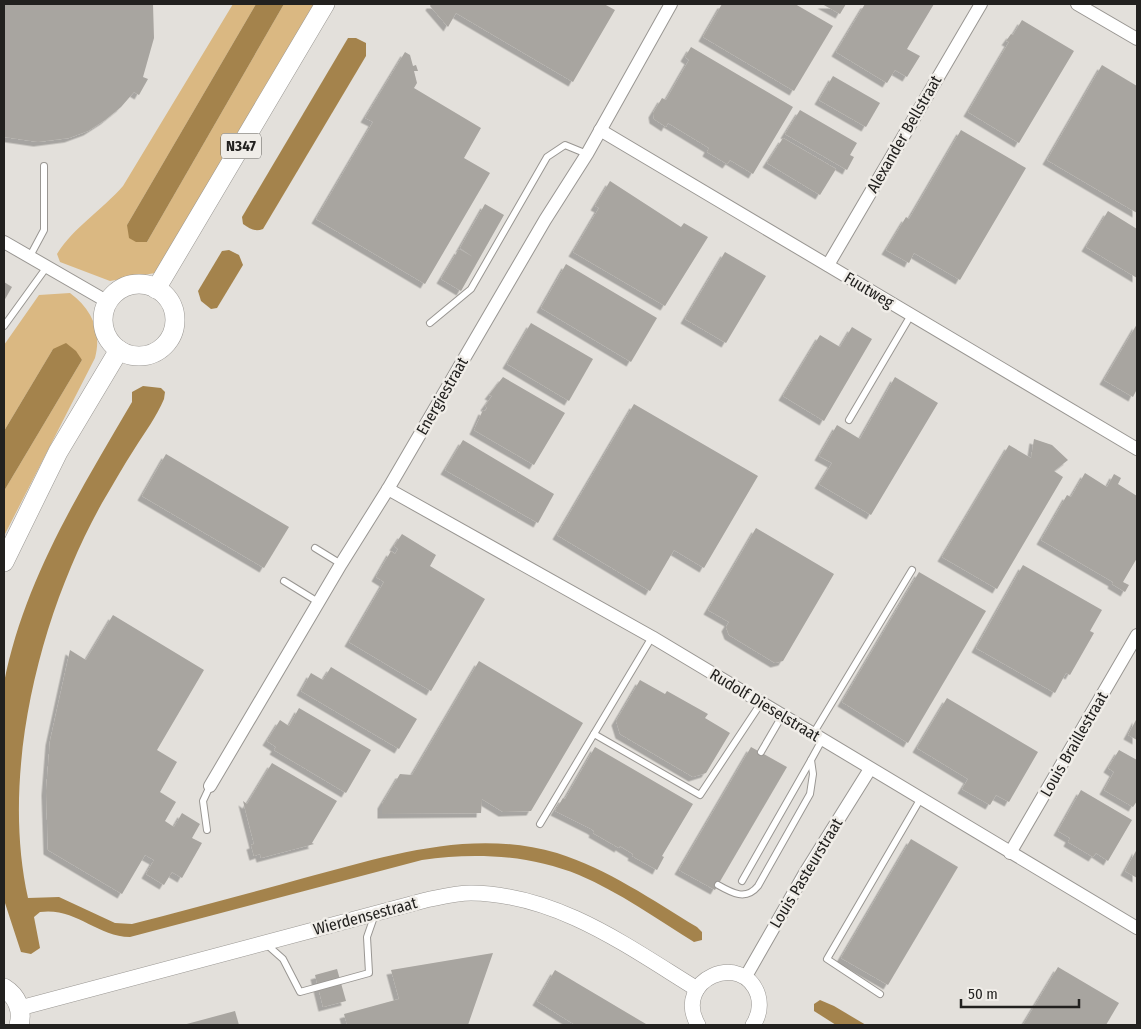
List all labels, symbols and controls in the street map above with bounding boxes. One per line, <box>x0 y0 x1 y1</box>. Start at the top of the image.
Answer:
street label: Alexander Bellstraat <box>863 71 946 196</box>
road number: N347 <box>221 134 261 158</box>
street label: Fuutweg <box>841 268 898 312</box>
street label: Energiestraat <box>412 353 472 438</box>
street label: Rudolf Dieselstraat <box>706 665 824 746</box>
street label: Louis Braillestraat <box>1036 687 1112 800</box>
street label: Louis Pasteurstraat <box>766 814 847 931</box>
street label: Wierdensestraat <box>311 893 420 939</box>
scale bar <box>961 976 1078 1008</box>
text: 50 m <box>968 985 998 1003</box>

